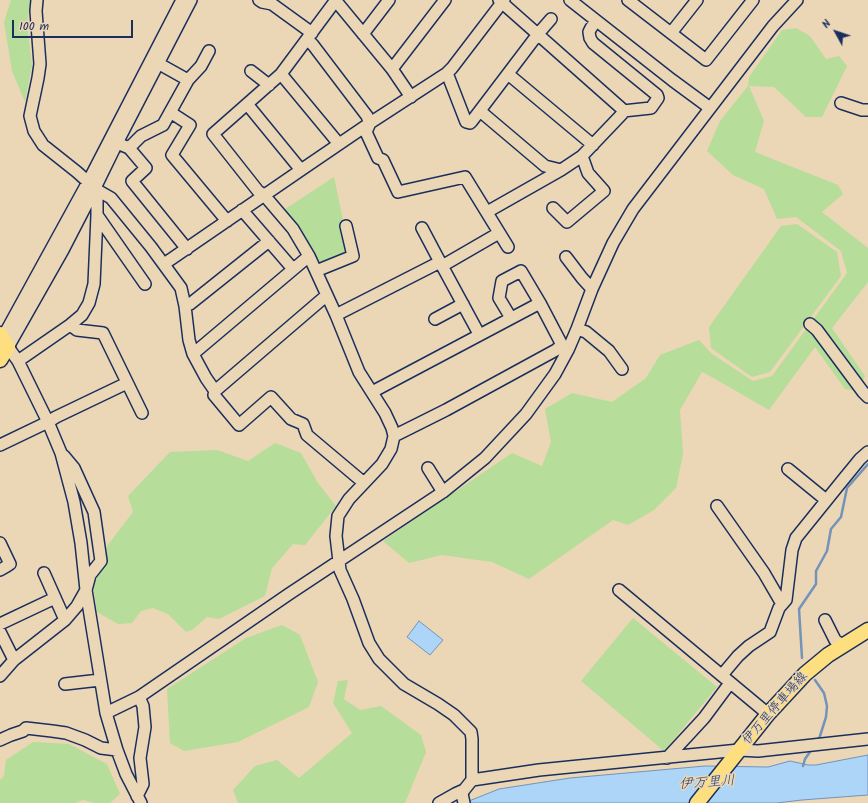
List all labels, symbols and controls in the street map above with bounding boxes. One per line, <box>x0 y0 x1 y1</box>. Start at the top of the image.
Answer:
scale bar <box>14 12 135 38</box>
north arrow <box>816 12 856 52</box>
text: N <box>818 16 836 33</box>
text: 100 m <box>19 17 49 36</box>
street label: 伊万里停車場線 <box>740 670 812 748</box>
water label: 伊万里川 <box>678 774 736 794</box>

